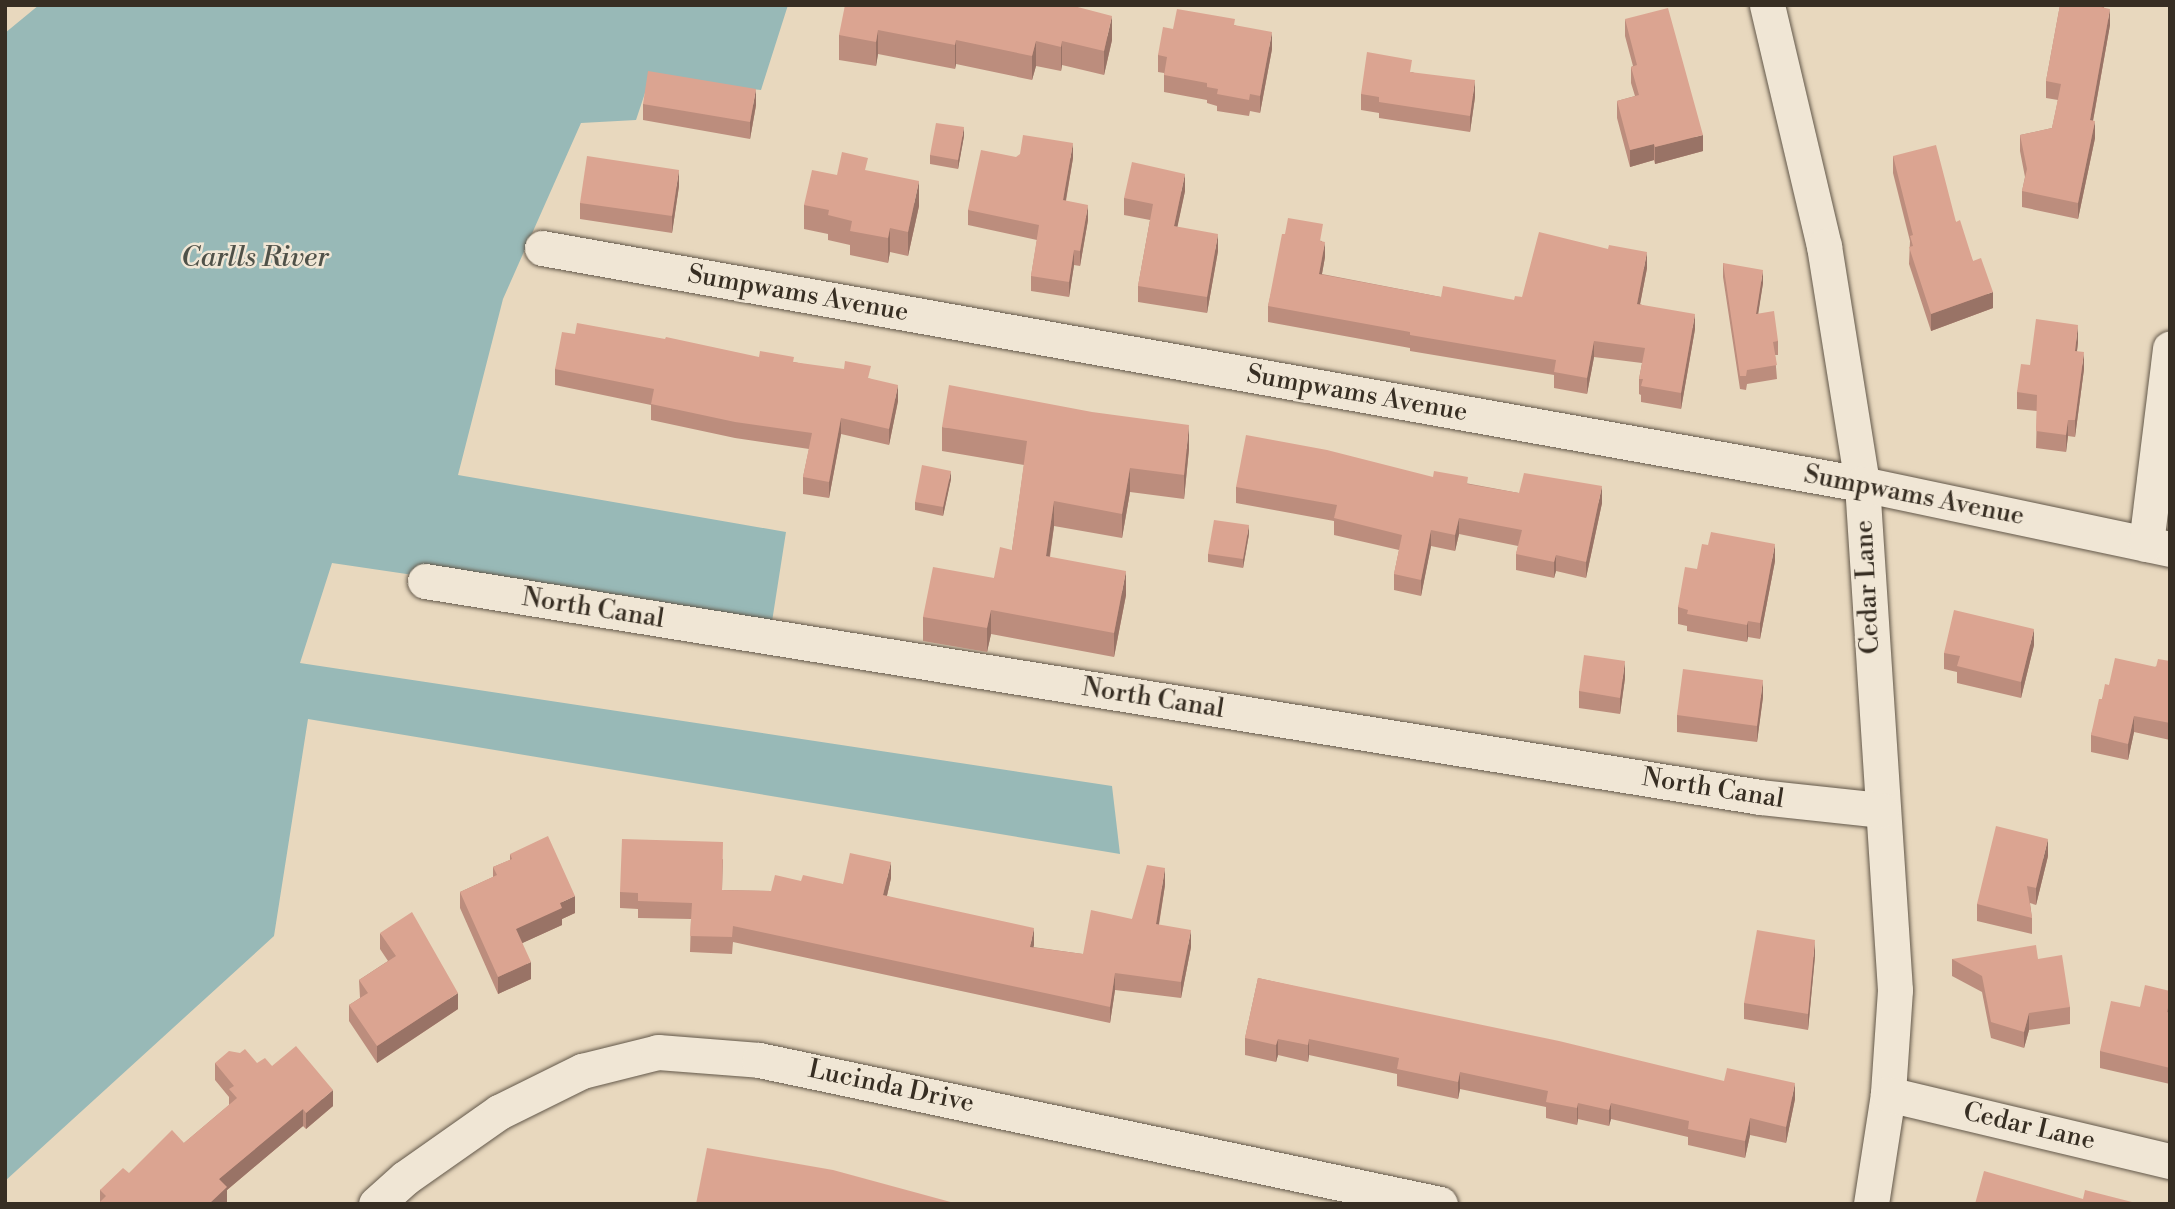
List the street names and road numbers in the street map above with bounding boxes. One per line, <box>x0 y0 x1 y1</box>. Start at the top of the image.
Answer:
street label: Sumpwams Avenue <box>685 259 911 329</box>
street label: Sumpwams Avenue <box>1244 359 1470 429</box>
street label: Sumpwams Avenue <box>1801 459 2027 533</box>
street label: Cedar Lane <box>1849 519 1887 655</box>
street label: North Canal <box>520 582 666 636</box>
street label: North Canal <box>1080 672 1226 726</box>
street label: North Canal <box>1640 762 1786 816</box>
street label: Lucinda Drive <box>805 1054 977 1120</box>
street label: Cedar Lane <box>1960 1097 2098 1157</box>

